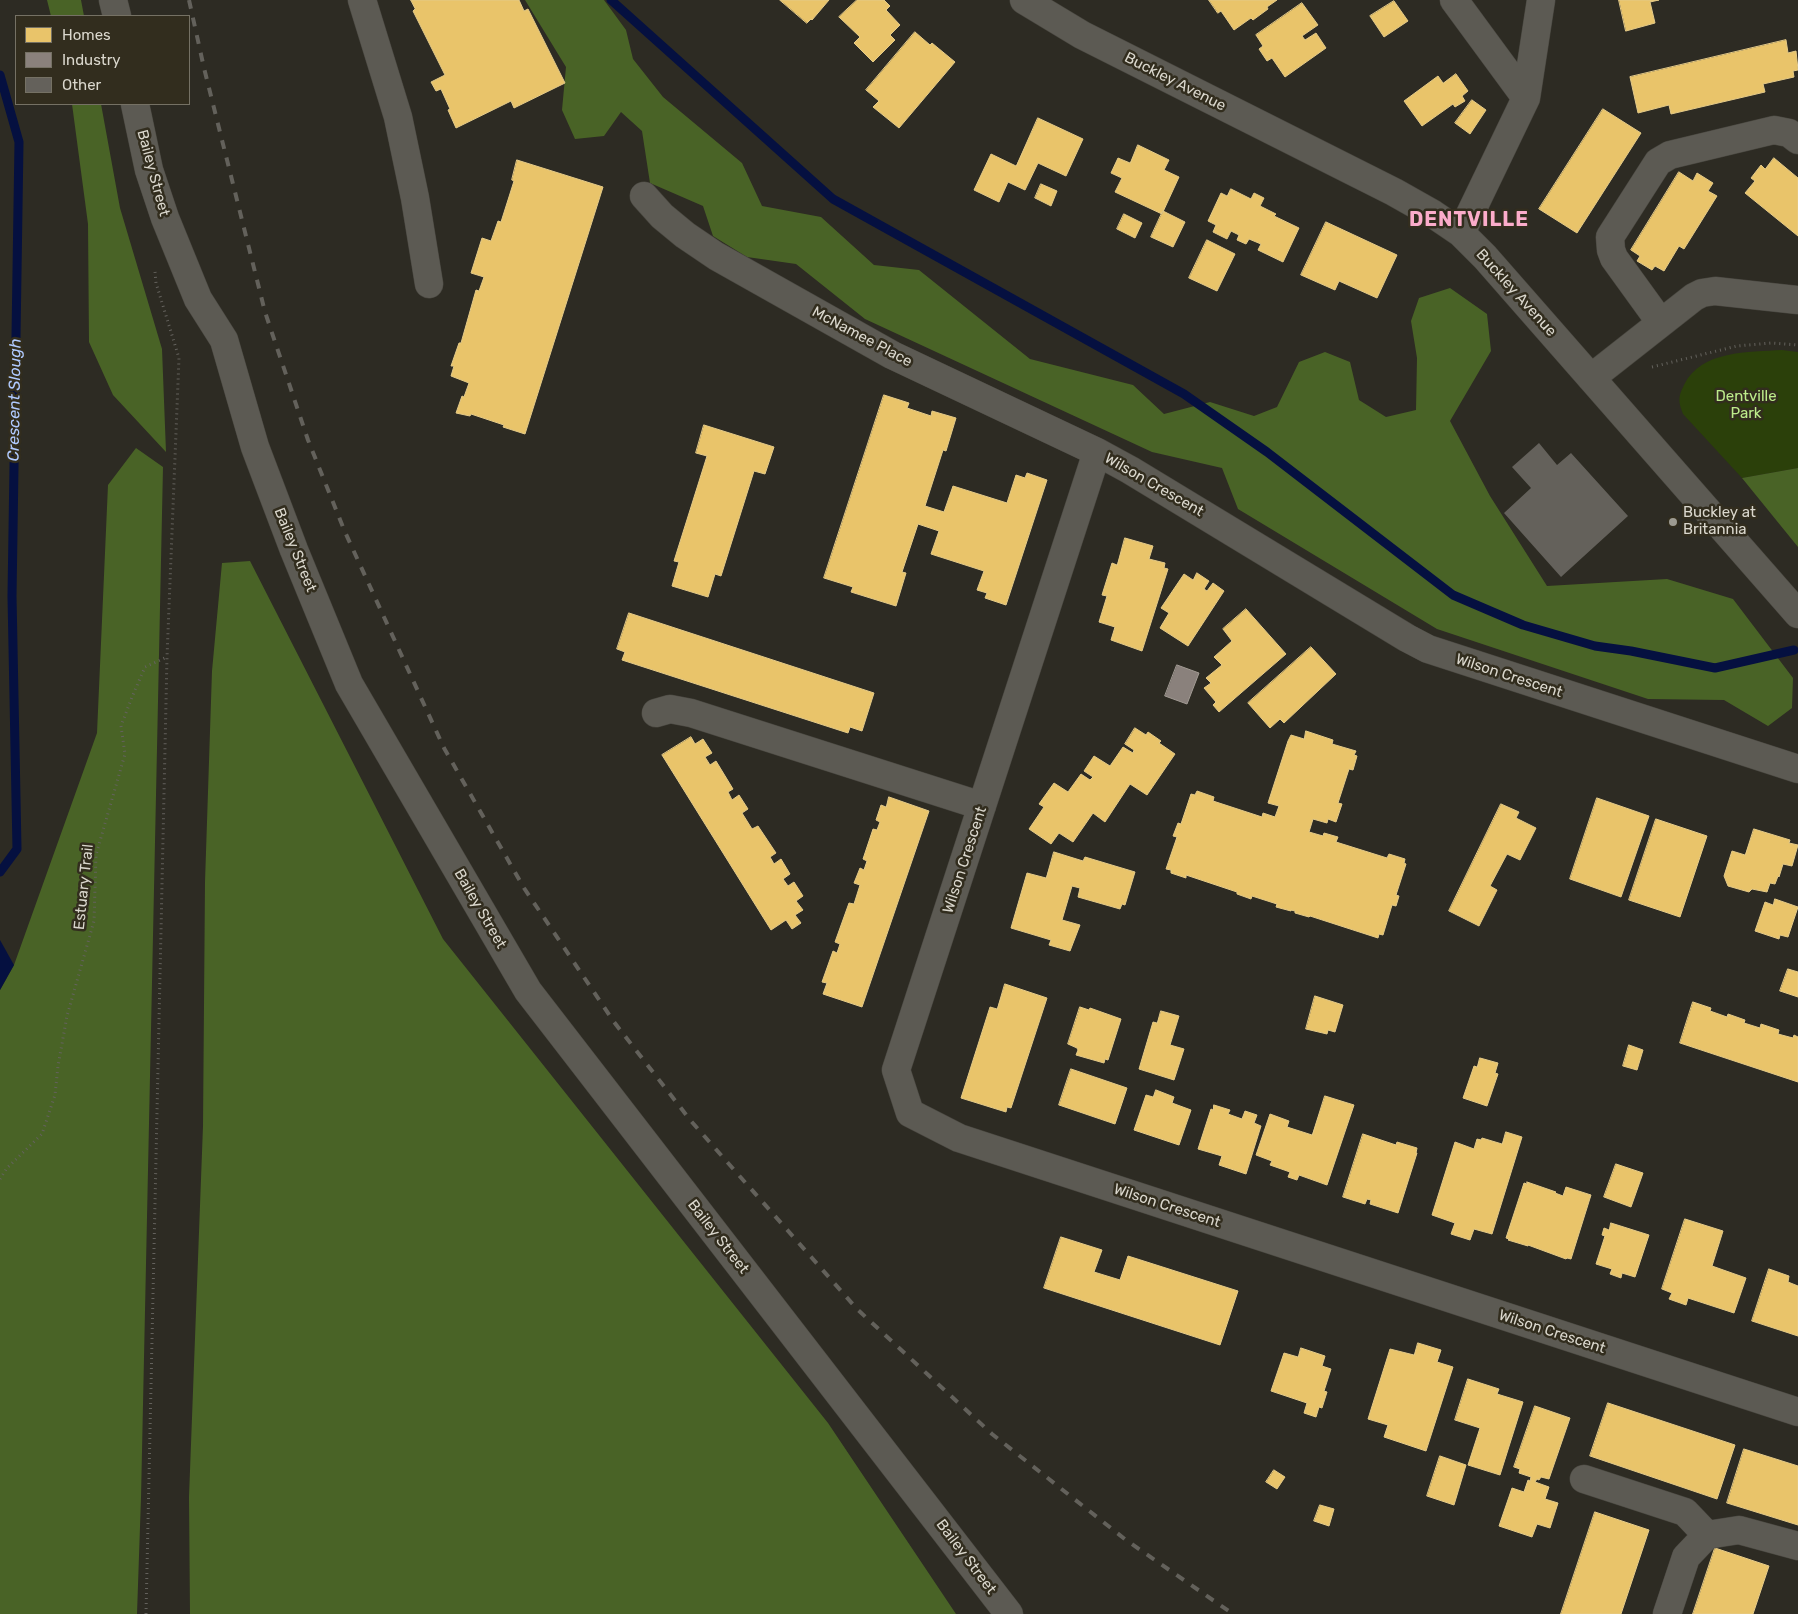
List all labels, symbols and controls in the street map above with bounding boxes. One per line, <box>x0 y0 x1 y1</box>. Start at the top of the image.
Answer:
legend <box>15 15 190 105</box>
text: Homes <box>62 26 111 44</box>
street label: Buckley Avenue <box>1121 49 1229 115</box>
text: Industry <box>62 51 121 69</box>
text: Other <box>62 76 101 94</box>
street label: Bailey Street <box>133 128 173 218</box>
district label: DENTVILLE <box>1408 208 1530 232</box>
street label: Buckley Avenue <box>1472 246 1560 340</box>
street label: McNamee Place <box>809 303 915 371</box>
water label: Crescent Slough <box>4 338 26 462</box>
park label: Dentville Park <box>1715 388 1777 423</box>
street label: Wilson Crescent <box>1101 449 1207 521</box>
place label: Buckley at Britannia <box>1683 504 1756 539</box>
street label: Bailey Street <box>270 505 320 595</box>
marker: Buckley at Britannia <box>1667 516 1679 528</box>
street label: Wilson Crescent <box>1453 650 1565 702</box>
street label: Wilson Crescent <box>939 804 991 916</box>
street label: Estuary Trail <box>71 843 97 931</box>
street label: Bailey Street <box>450 866 510 952</box>
street label: Wilson Crescent <box>1111 1180 1223 1232</box>
street label: Bailey Street <box>684 1196 752 1278</box>
street label: Wilson Crescent <box>1496 1306 1608 1358</box>
street label: Bailey Street <box>932 1516 1000 1598</box>

